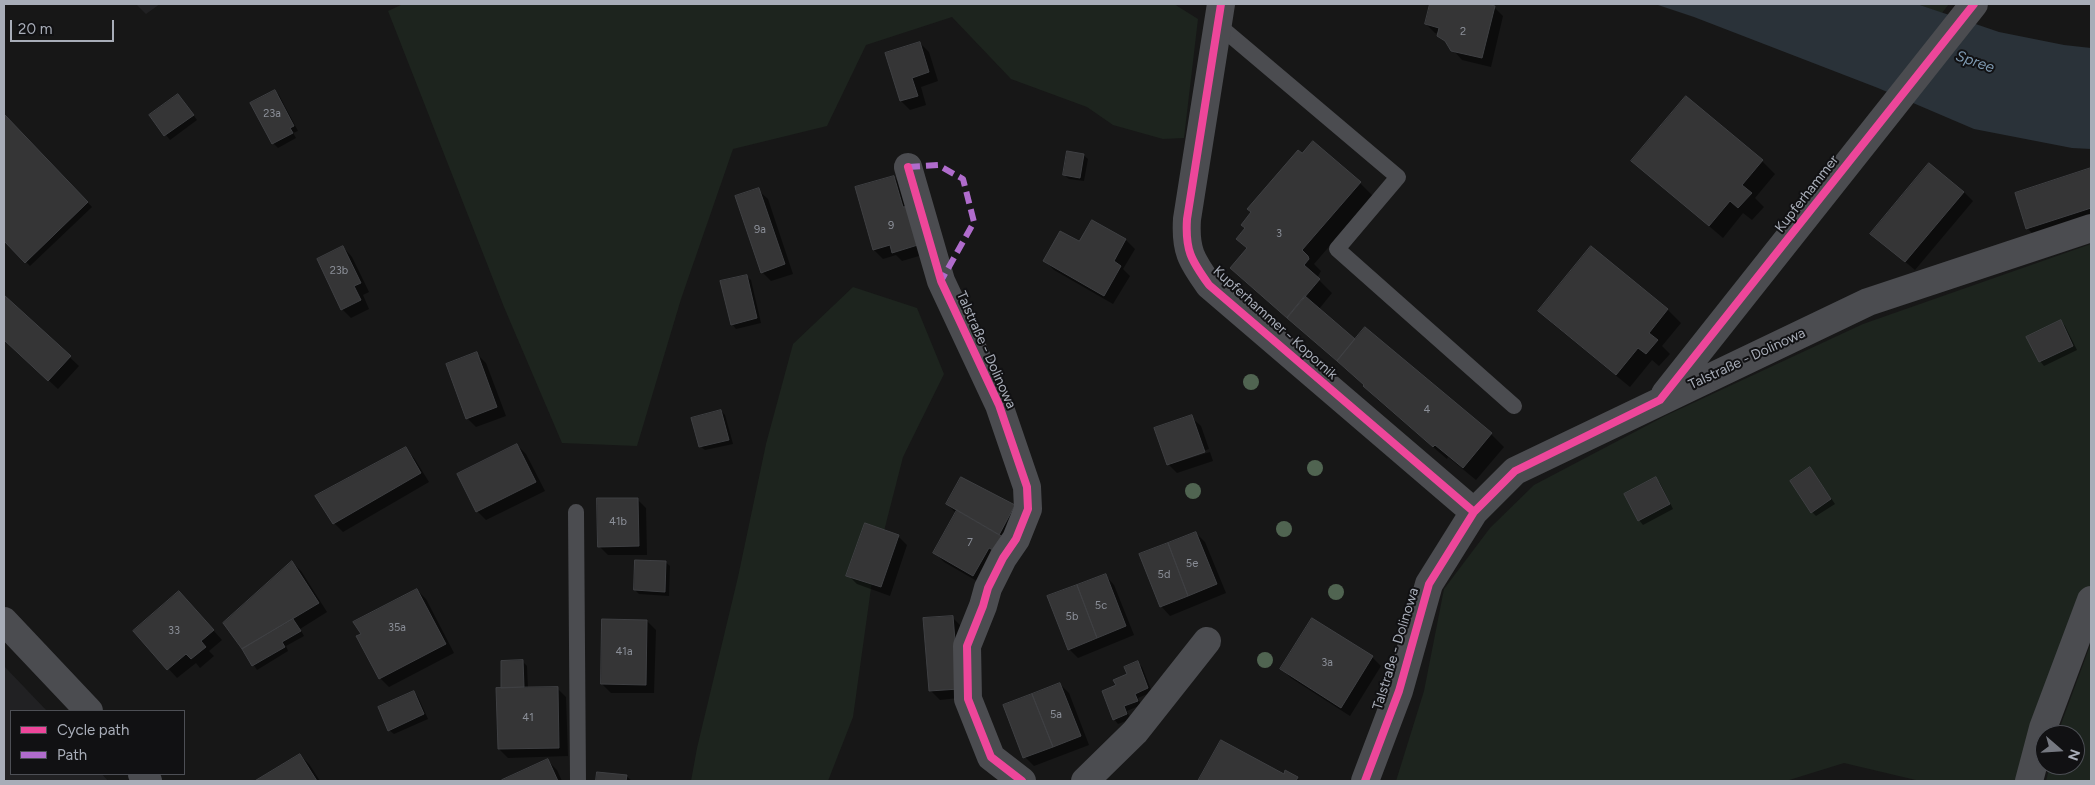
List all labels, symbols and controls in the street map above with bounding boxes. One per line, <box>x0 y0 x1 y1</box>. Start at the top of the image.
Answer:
scale bar <box>12 10 116 42</box>
text: 20 m <box>18 20 52 38</box>
house number: 2 <box>1460 25 1466 39</box>
water label: Spree <box>1953 47 1997 77</box>
house number: 23a <box>263 107 281 121</box>
street label: Kupferhammer <box>1772 152 1842 236</box>
house number: 9 <box>888 219 894 233</box>
house number: 9a <box>754 223 766 237</box>
house number: 3 <box>1276 227 1282 241</box>
street label: Kupferhammer - Kopornik <box>1209 263 1341 383</box>
house number: 23b <box>330 264 348 278</box>
street label: Talstraße - Dolinowa <box>953 289 1019 411</box>
street label: Talstraße - Dolinowa <box>1686 325 1808 393</box>
house number: 4 <box>1424 403 1430 417</box>
house number: 41b <box>609 515 627 529</box>
house number: 7 <box>967 536 973 550</box>
house number: 5e <box>1186 557 1198 571</box>
house number: 5d <box>1158 568 1170 582</box>
street label: Talstraße - Dolinowa <box>1369 586 1423 712</box>
house number: 5c <box>1095 599 1107 613</box>
house number: 5b <box>1066 610 1078 624</box>
house number: 35a <box>388 621 406 635</box>
house number: 33 <box>168 624 180 638</box>
house number: 41a <box>616 645 632 659</box>
house number: 3a <box>1321 656 1333 670</box>
house number: 5a <box>1050 708 1062 722</box>
legend <box>10 710 185 775</box>
house number: 41 <box>522 711 534 725</box>
text: Cycle path <box>57 721 129 739</box>
north arrow <box>2035 725 2085 775</box>
text: Path <box>57 746 87 764</box>
text: N <box>2064 747 2084 763</box>

